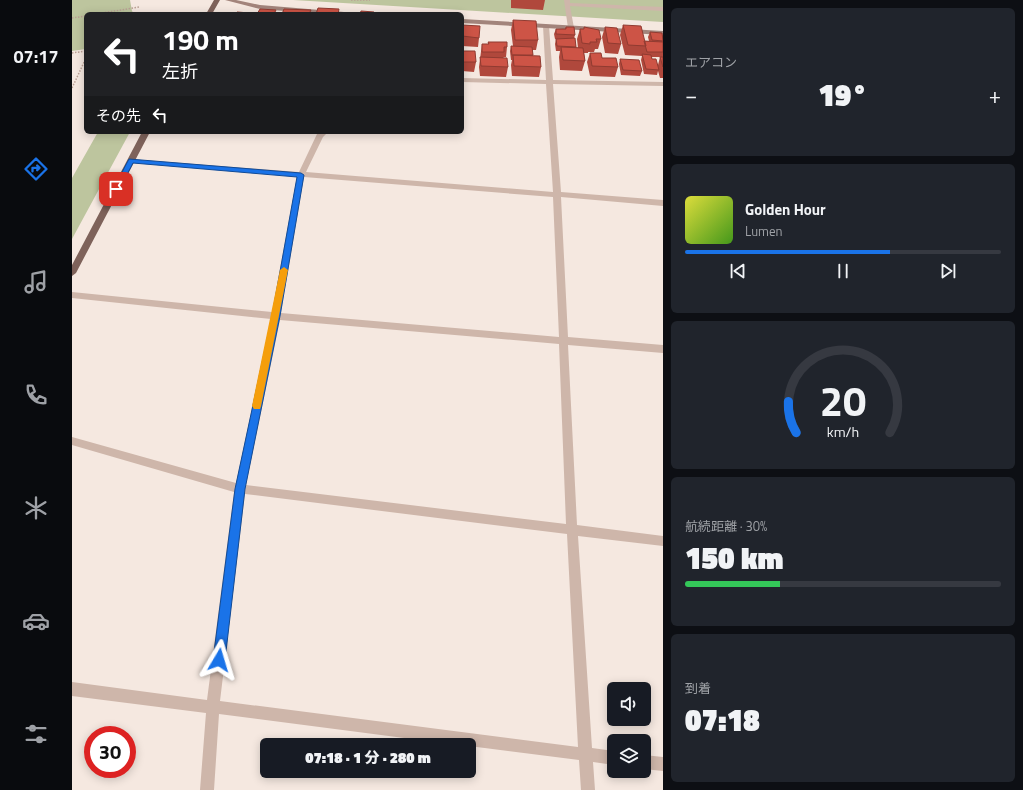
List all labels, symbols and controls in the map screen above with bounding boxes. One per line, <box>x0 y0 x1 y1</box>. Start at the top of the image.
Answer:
text: 190 m <box>162 18 239 61</box>
icon: left <box>96 28 148 80</box>
text: 07:17 <box>14 43 58 70</box>
text: エアコン <box>685 52 737 72</box>
text: 左折 <box>162 58 198 85</box>
text: 19° <box>818 72 868 118</box>
text: − <box>685 78 697 112</box>
text: + <box>989 78 1001 112</box>
text: その先 <box>96 104 141 127</box>
icon: left <box>149 104 171 126</box>
icon: directions <box>22 155 50 183</box>
pin <box>99 172 133 206</box>
icon: arrive <box>105 178 127 200</box>
text: Golden Hour <box>745 198 826 221</box>
text: Lumen <box>745 221 782 241</box>
icon: previous <box>727 260 749 282</box>
icon: pause <box>832 260 854 282</box>
icon: next <box>937 260 959 282</box>
icon: music <box>22 268 50 296</box>
text: 20 <box>820 369 866 432</box>
icon: phone <box>22 381 50 409</box>
text: km/h <box>827 421 859 443</box>
icon: climate <box>22 494 50 522</box>
text: 航続距離 · 30% <box>685 516 767 536</box>
text: 150 km <box>685 535 783 581</box>
icon: car <box>22 607 50 635</box>
position arrow <box>198 639 240 681</box>
text: 到着 <box>685 678 711 698</box>
map controls <box>607 682 651 778</box>
button: sound <box>607 682 651 726</box>
text: 07:18 <box>685 697 760 743</box>
icon: filters <box>22 720 50 748</box>
speed limit sign: 30 <box>84 726 136 778</box>
button: layers <box>607 734 651 778</box>
text: 07:18 · 1 分 · 280 m <box>305 746 431 769</box>

